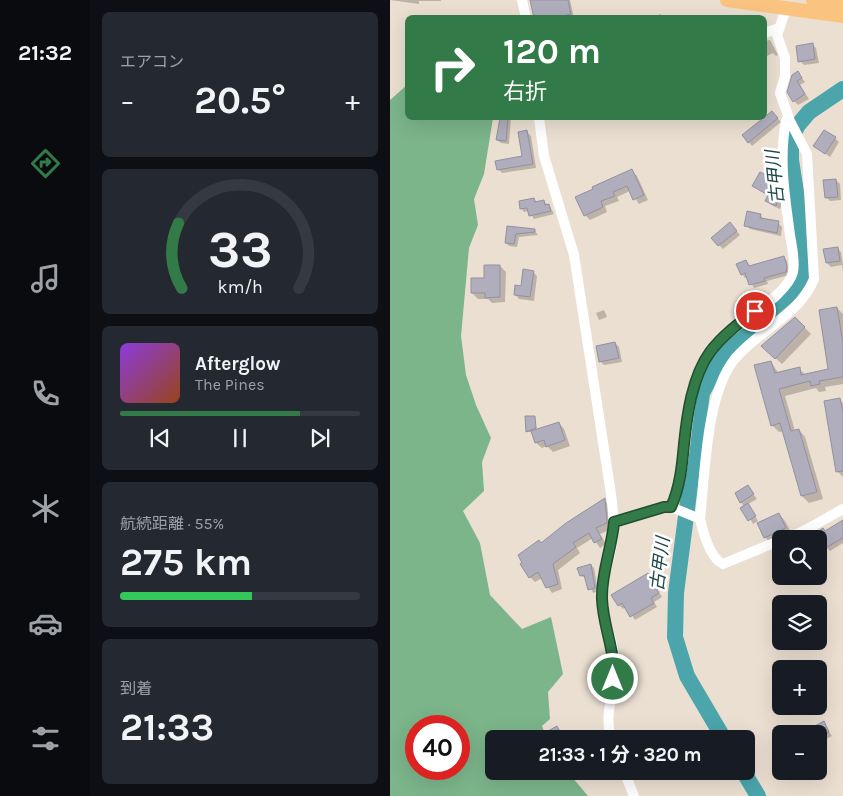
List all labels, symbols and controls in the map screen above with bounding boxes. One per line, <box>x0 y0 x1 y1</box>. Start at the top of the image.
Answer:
text: 120 m <box>503 31 601 72</box>
icon: right <box>420 35 485 100</box>
text: 21:32 <box>18 40 72 66</box>
text: エアコン <box>120 52 184 71</box>
text: 20.5° <box>194 78 286 123</box>
text: 右折 <box>503 79 547 105</box>
text: − <box>120 84 135 117</box>
text: + <box>345 84 360 117</box>
icon: directions <box>28 146 63 181</box>
water label: 古甲川 <box>761 147 789 205</box>
text: 33 <box>208 219 272 280</box>
icon: music <box>28 261 63 296</box>
text: km/h <box>217 277 263 298</box>
pin <box>734 290 776 332</box>
icon: arrive <box>741 297 769 325</box>
text: Afterglow <box>195 353 281 375</box>
text: The Pines <box>195 375 265 394</box>
icon: phone <box>28 376 63 411</box>
icon: previous <box>146 424 174 452</box>
icon: pause <box>226 424 254 452</box>
icon: next <box>306 424 334 452</box>
icon: climate <box>28 491 63 526</box>
text: 航続距離 · 55% <box>120 514 224 533</box>
map controls <box>772 530 827 780</box>
button: search <box>772 530 827 585</box>
water label: 古甲川 <box>646 534 674 592</box>
text: 275 km <box>120 540 252 585</box>
button: layers <box>772 595 827 650</box>
icon: car <box>28 606 63 641</box>
position arrow <box>586 652 638 704</box>
button: + <box>772 660 827 715</box>
text: 到着 <box>120 679 152 698</box>
text: 21:33 <box>120 705 214 750</box>
speed limit sign: 40 <box>405 715 470 780</box>
icon: filters <box>28 721 63 756</box>
button: − <box>772 725 827 780</box>
text: 21:33 · 1 分 · 320 m <box>538 744 702 766</box>

